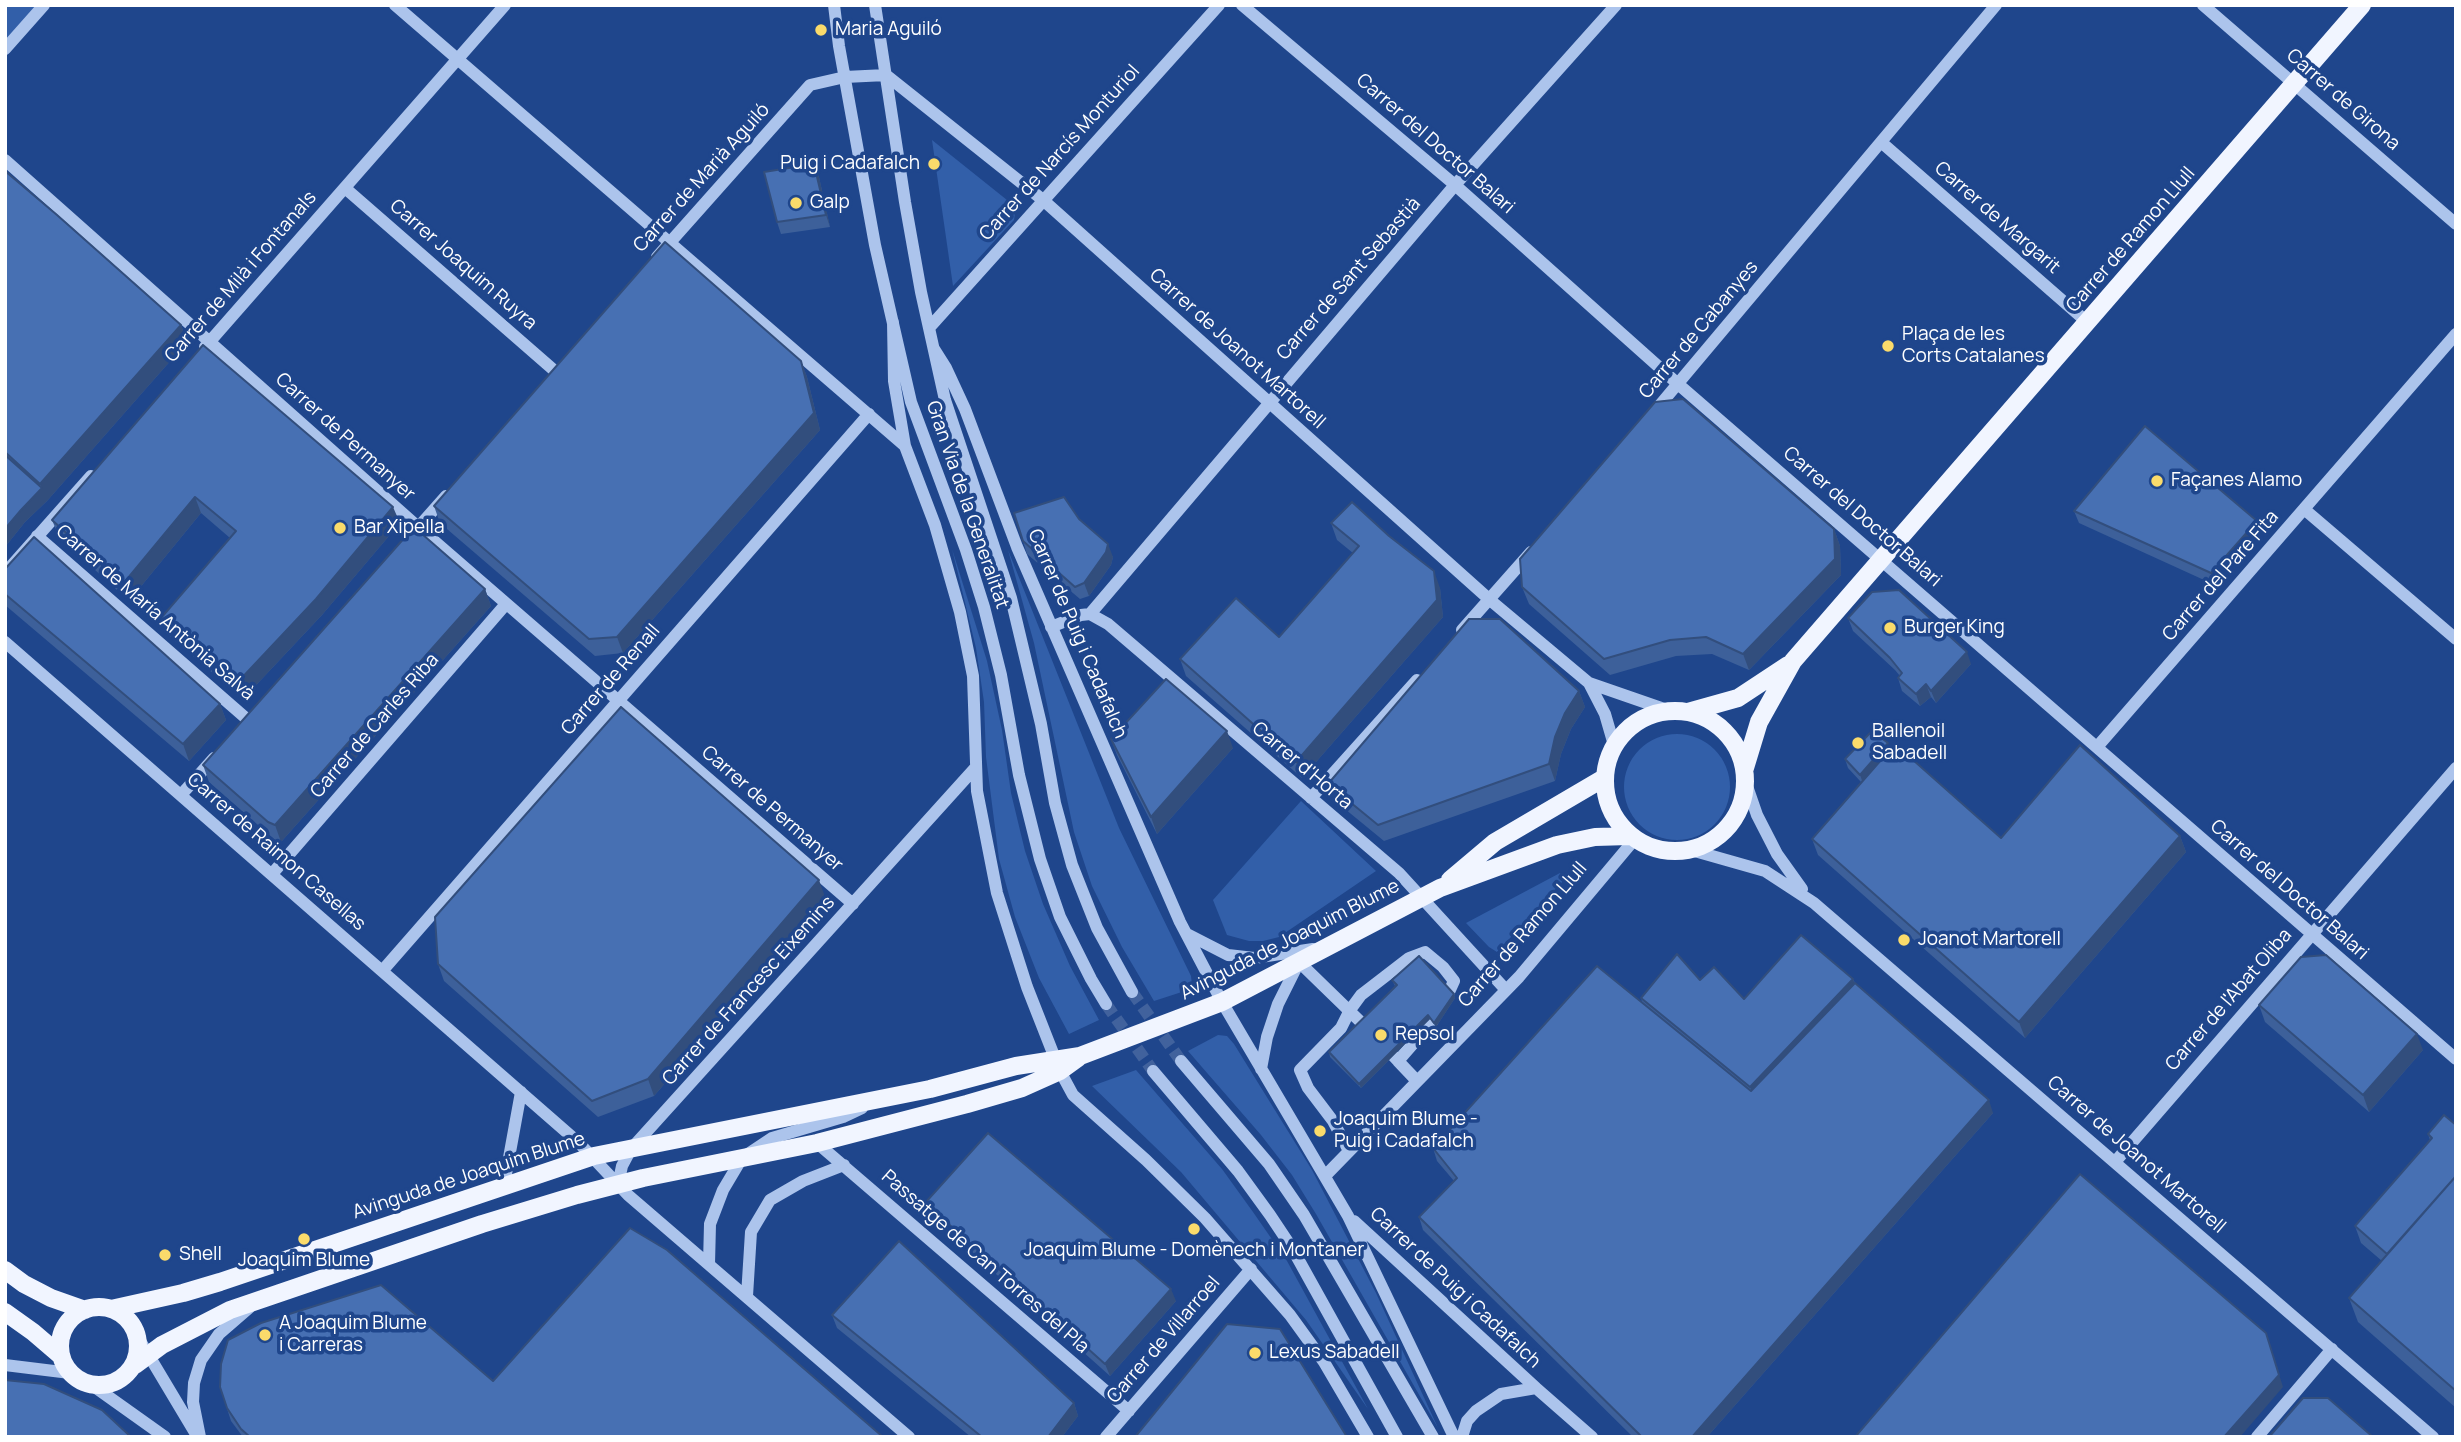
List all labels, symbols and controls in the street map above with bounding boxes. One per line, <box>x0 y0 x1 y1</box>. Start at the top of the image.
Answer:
place label: Maria Aguiló <box>835 19 942 41</box>
marker: Maria Aguiló <box>813 22 829 38</box>
street label: Carrer de Girona <box>2282 44 2404 156</box>
street label: Carrer de Narcís Monturiol <box>975 60 1145 246</box>
street label: Carrer del Doctor Balari <box>1351 69 1519 219</box>
street label: Carrer de Marià Aguiló <box>629 99 775 257</box>
place label: Puig i Cadafalch <box>780 153 920 175</box>
marker: Puig i Cadafalch <box>926 156 942 172</box>
street label: Carrer de Margarit <box>1929 157 2065 279</box>
street label: Carrer de Ramon Llull <box>2062 163 2200 317</box>
street label: Carrer de Milà i Fontanals <box>160 187 322 367</box>
place label: Galp <box>810 192 850 214</box>
street label: Carrer de Sant Sebastià <box>1272 193 1426 365</box>
street label: Carrer Joaquim Ruyra <box>385 195 541 335</box>
marker: Galp <box>788 195 804 211</box>
street label: Carrer de Cabanyes <box>1635 256 1763 404</box>
street label: Carrer de Joanot Martorell <box>1144 264 1330 434</box>
place label: Plaça de les Corts Catalanes <box>1902 324 2045 368</box>
marker: Plaça de les Corts Catalanes <box>1880 338 1896 354</box>
street label: Carrer de Permanyer <box>270 368 420 506</box>
street label: Gran Via de la Generalitat <box>921 398 1013 612</box>
street label: Carrer del Doctor Balari <box>1778 442 1946 592</box>
place label: Façanes Alamo <box>2171 470 2302 492</box>
marker: Façanes Alamo <box>2149 473 2165 489</box>
street label: Carrer del Pare Fita <box>2158 506 2284 646</box>
place label: Bar Xipella <box>354 517 445 539</box>
street label: Carrer de María Antònia Salvà <box>51 520 259 706</box>
marker: Bar Xipella <box>332 520 348 536</box>
street label: Carrer de Puig i Cadafalch <box>1022 526 1132 742</box>
place label: Burger King <box>1904 617 2005 639</box>
street label: Carrer de Renall <box>557 620 665 740</box>
marker: Burger King <box>1882 620 1898 636</box>
street label: Carrer de Carles Riba <box>306 649 444 803</box>
street label: Carrer d'Horta <box>1247 717 1357 815</box>
place label: Ballenoil Sabadell <box>1872 721 1947 765</box>
marker: Ballenoil Sabadell <box>1850 735 1866 751</box>
street label: Carrer de Permanyer <box>697 741 847 877</box>
street label: Carrer de Raimon Casellas <box>182 768 370 936</box>
street label: Carrer del Doctor Balari <box>2205 815 2373 965</box>
street label: Carrer de Ramon Llull <box>1454 858 1592 1012</box>
street label: Avinguda de Joaquim Blume <box>1177 875 1403 1005</box>
street label: Carrer de Francesc Eixemins <box>658 892 840 1090</box>
street label: Carrer de l'Abat Oliba <box>2161 924 2297 1076</box>
place label: Joanot Martorell <box>1918 929 2061 951</box>
marker: Joanot Martorell <box>1896 932 1912 948</box>
place label: Repsol <box>1395 1024 1455 1046</box>
marker: Repsol <box>1373 1027 1389 1043</box>
street label: Carrer de Joanot Martorell <box>2042 1071 2230 1239</box>
place label: Joaquim Blume - Puig i Cadafalch <box>1334 1109 1478 1153</box>
marker: Joaquim Blume - Puig i Cadafalch <box>1312 1123 1328 1139</box>
street label: Avinguda de Joaquim Blume <box>350 1128 588 1224</box>
street label: Passatge de Can Torres del Pla <box>876 1166 1094 1358</box>
street label: Carrer de Puig i Cadafalch <box>1365 1203 1545 1373</box>
marker: Joaquim Blume - Domènech i Montaner <box>1186 1221 1202 1237</box>
marker: Joaquim Blume <box>296 1231 312 1247</box>
place label: Joaquim Blume - Domènech i Montaner <box>1024 1240 1364 1262</box>
place label: Shell <box>179 1244 222 1266</box>
marker: Shell <box>157 1247 173 1263</box>
place label: Joaquim Blume <box>238 1250 370 1272</box>
street label: Carrer de Villarroel <box>1103 1272 1225 1408</box>
place label: A Joaquim Blume i Carreras <box>279 1313 427 1357</box>
marker: A Joaquim Blume i Carreras <box>257 1327 273 1343</box>
place label: Lexus Sabadell <box>1269 1342 1400 1364</box>
marker: Lexus Sabadell <box>1247 1345 1263 1361</box>

